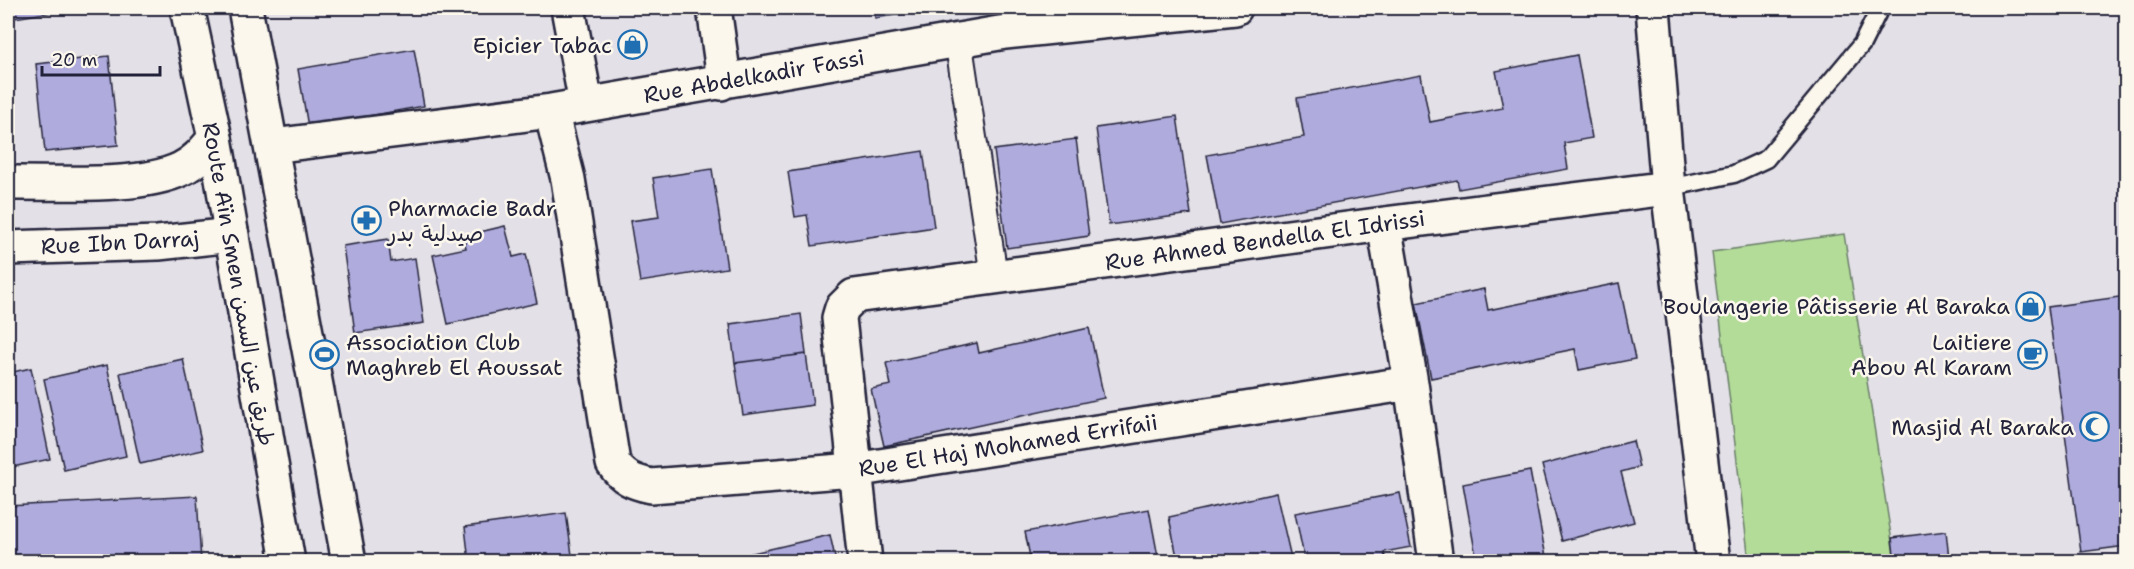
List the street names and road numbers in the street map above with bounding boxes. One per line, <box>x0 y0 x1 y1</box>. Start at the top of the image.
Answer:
street label: Rue Abdelkadir Fassi <box>641 43 867 110</box>
street label: Route Aïn Smen طريق عين السمن <box>196 120 281 448</box>
street label: Rue Ahmed Bendella El Idrissi <box>1103 204 1427 277</box>
street label: Rue Ibn Darraj <box>40 224 200 261</box>
street label: Rue El Haj Mohamed Errifaii <box>856 408 1160 483</box>

